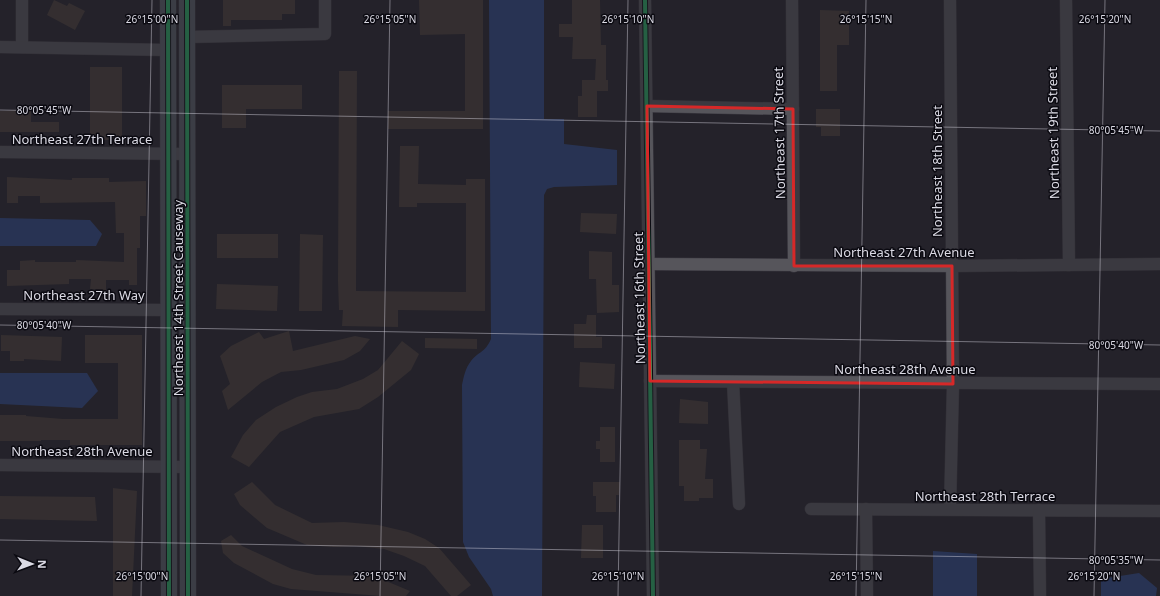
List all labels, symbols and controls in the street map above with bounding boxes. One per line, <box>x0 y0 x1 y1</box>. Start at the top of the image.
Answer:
text: 26°15'00"N <box>126 12 178 26</box>
text: 26°15'05"N <box>364 12 416 26</box>
text: 26°15'10"N <box>602 12 654 26</box>
text: 26°15'15"N <box>840 12 892 26</box>
text: 26°15'20"N <box>1079 12 1131 26</box>
street label: Northeast 17th Street <box>769 67 789 199</box>
street label: Northeast 19th Street <box>1043 67 1063 199</box>
text: 80°05'45"W <box>17 103 72 117</box>
street label: Northeast 18th Street <box>928 105 946 237</box>
text: 80°05'45"W <box>1089 123 1144 137</box>
street label: Northeast 27th Terrace <box>12 130 152 148</box>
street label: Northeast 14th Street Causeway <box>169 199 187 396</box>
street label: Northeast 16th Street <box>629 232 649 364</box>
street label: Northeast 27th Avenue <box>833 243 975 261</box>
street label: Northeast 27th Way <box>23 286 145 304</box>
text: 80°05'40"W <box>17 318 72 332</box>
text: 80°05'40"W <box>1089 338 1144 352</box>
street label: Northeast 28th Avenue <box>834 360 976 378</box>
street label: Northeast 28th Avenue <box>11 442 153 460</box>
street label: Northeast 28th Terrace <box>915 487 1055 505</box>
north arrow <box>12 544 52 584</box>
text: 80°05'35"W <box>1089 553 1144 567</box>
text: N <box>35 560 50 569</box>
text: 26°15'00"N <box>116 569 168 583</box>
text: 26°15'05"N <box>354 569 406 583</box>
text: 26°15'10"N <box>592 569 644 583</box>
text: 26°15'15"N <box>830 569 882 583</box>
text: 26°15'20"N <box>1068 569 1120 583</box>

